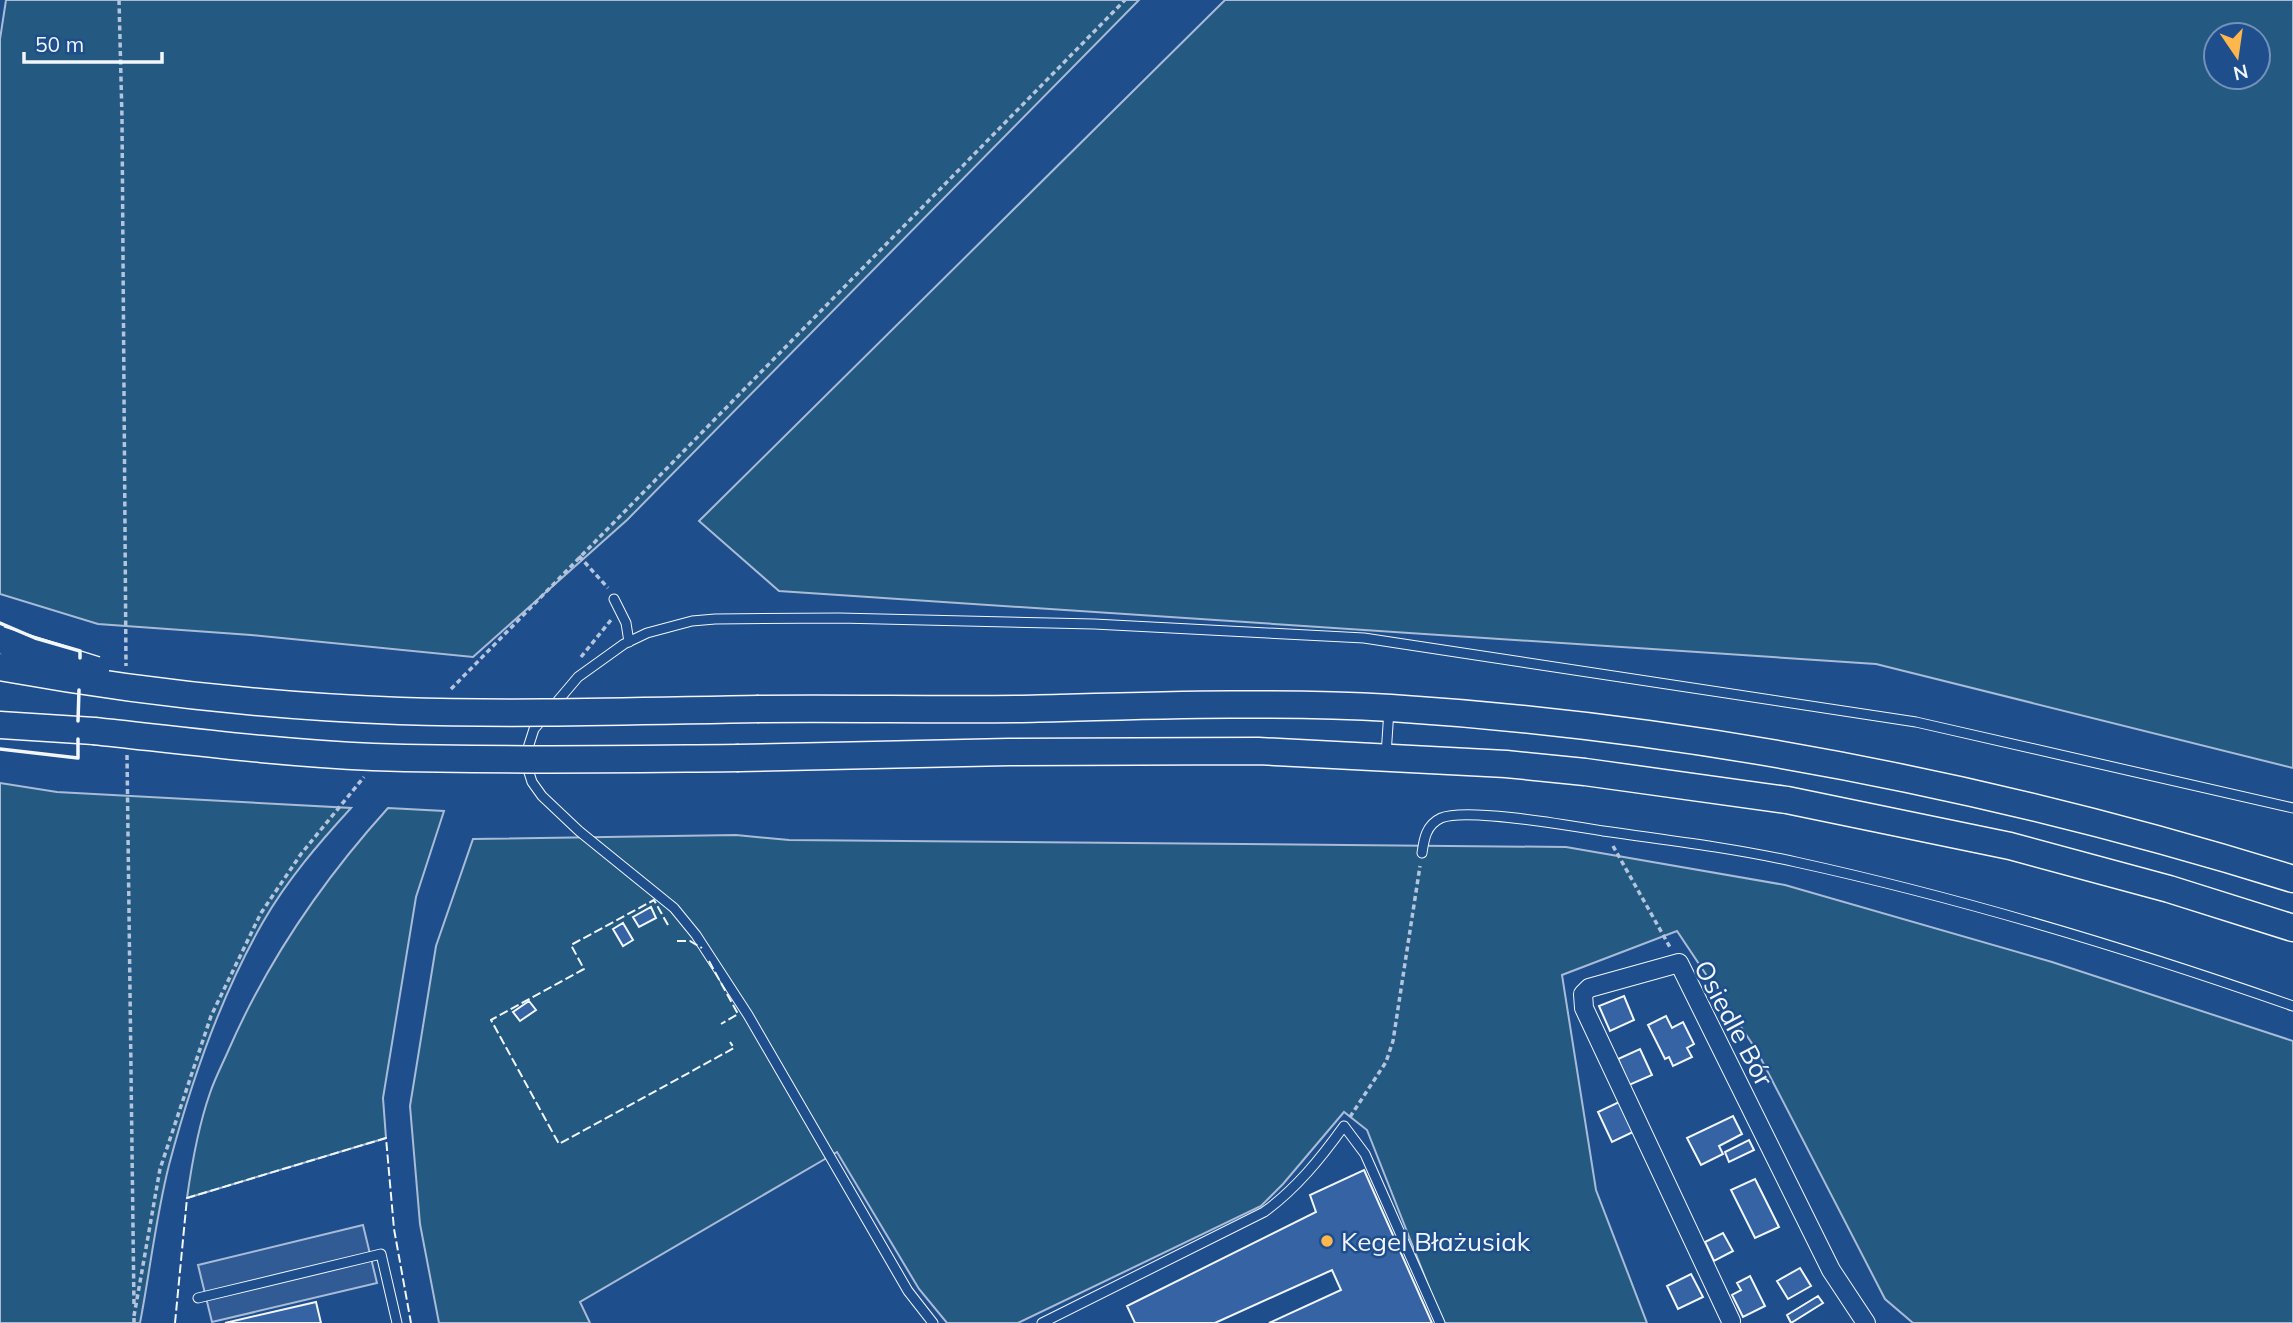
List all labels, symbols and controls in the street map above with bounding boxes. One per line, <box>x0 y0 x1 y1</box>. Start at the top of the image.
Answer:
scale bar <box>24 21 163 65</box>
north arrow <box>2202 21 2272 91</box>
text: 50 m <box>35 31 84 57</box>
text: N <box>2231 59 2251 86</box>
street label: Osiedle Bór <box>1687 954 1781 1092</box>
place label: Kegel Błażusiak <box>1341 1225 1531 1258</box>
marker: Kegel Błażusiak <box>1319 1233 1335 1249</box>

